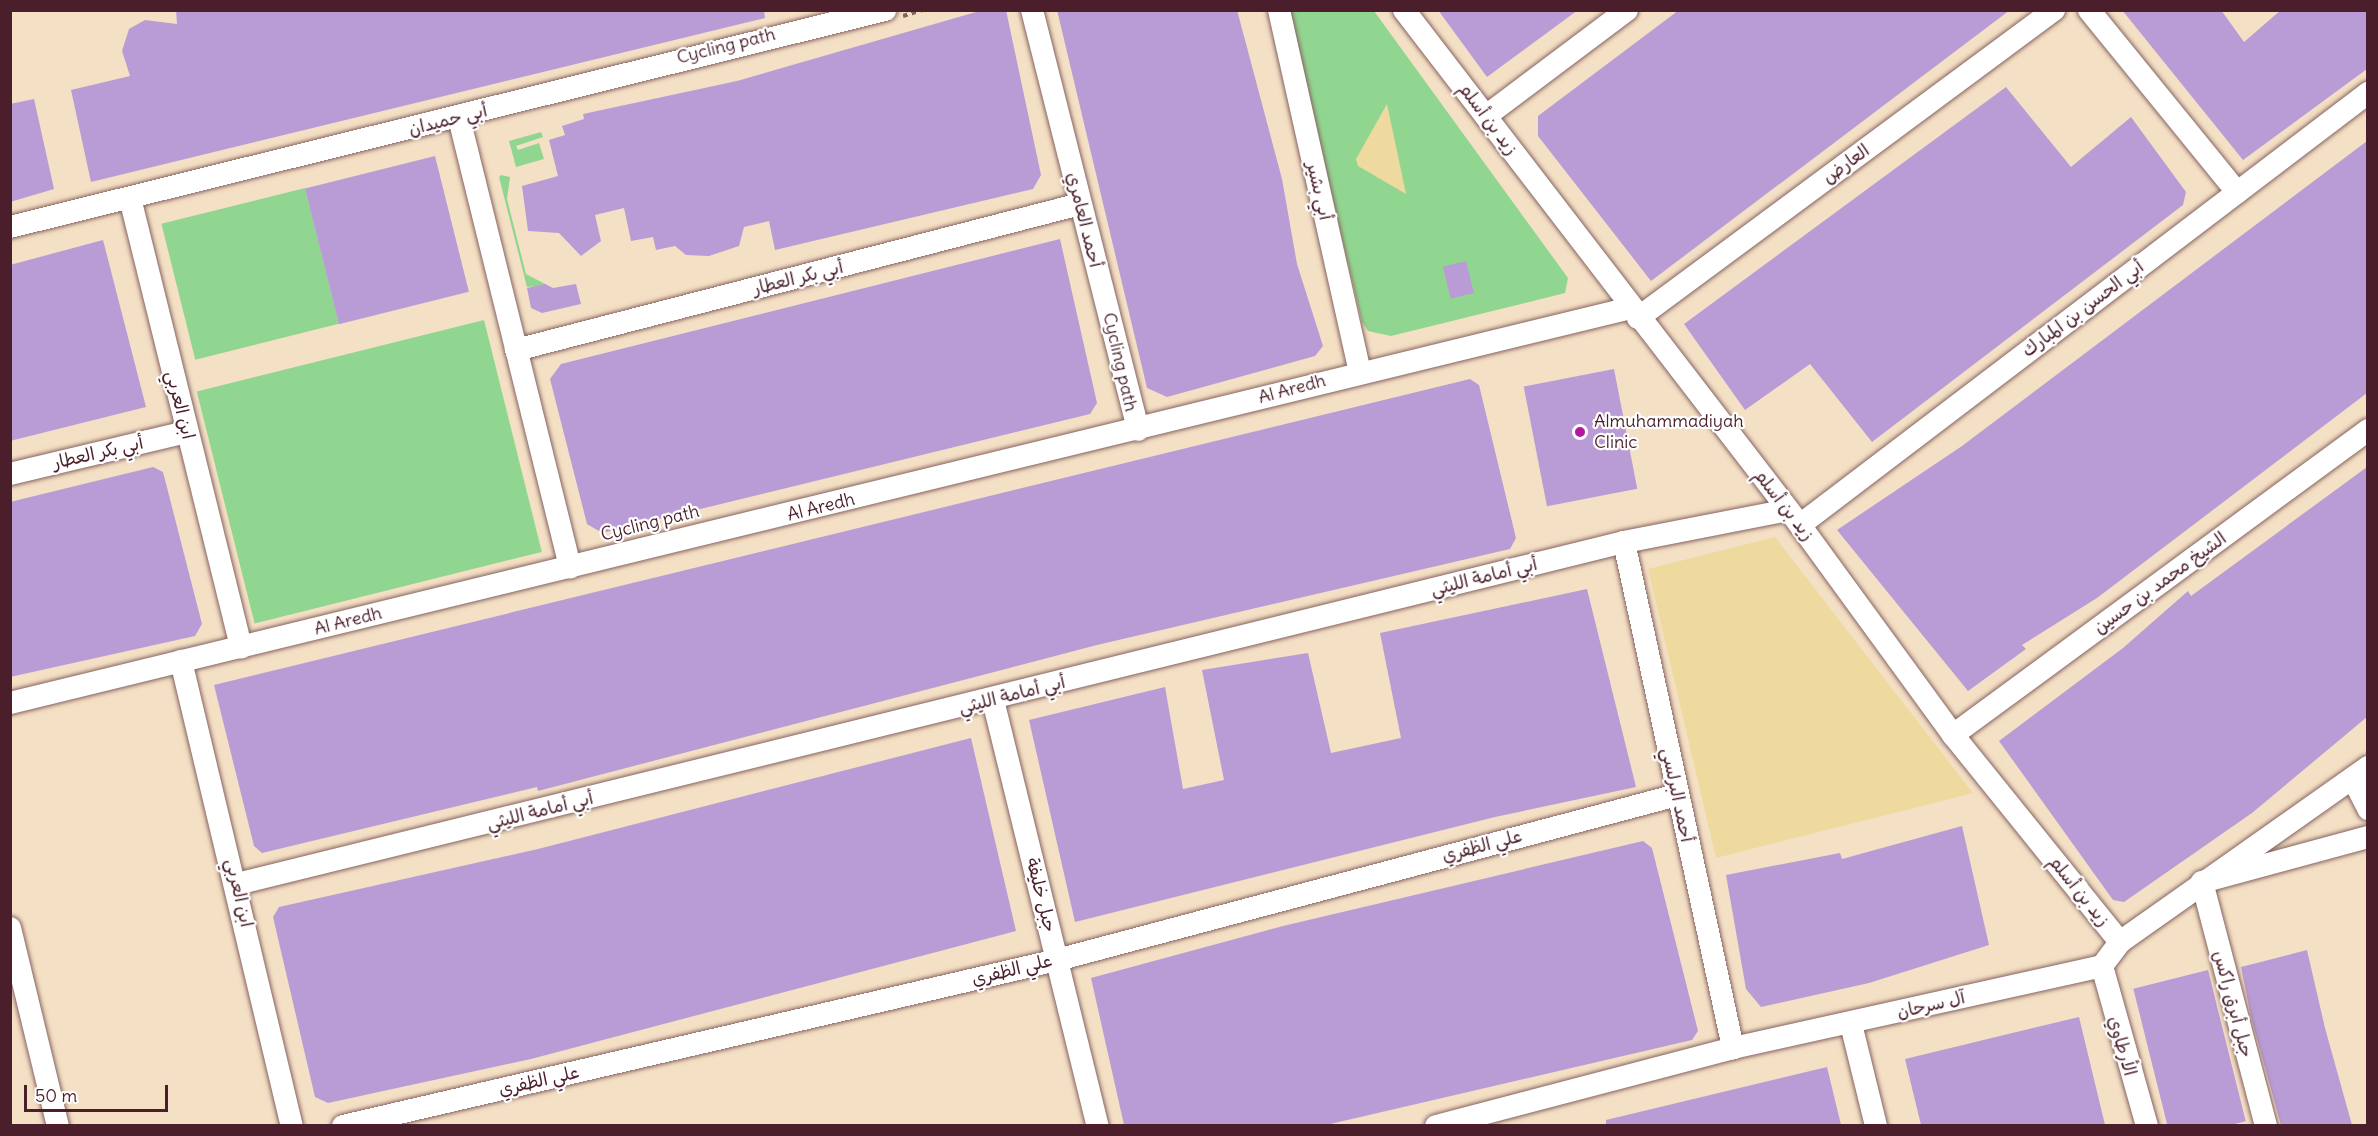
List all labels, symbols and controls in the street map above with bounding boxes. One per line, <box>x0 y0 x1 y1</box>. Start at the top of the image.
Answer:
street label: Cycling path <box>675 23 777 69</box>
street label: زيد بن أسلم <box>1454 79 1522 159</box>
street label: أبي حميدان <box>406 100 490 140</box>
street label: العارض <box>1818 140 1874 188</box>
street label: أبي بشير <box>1302 160 1336 222</box>
street label: أحمد العامري <box>1062 170 1106 270</box>
street label: أبي بكر العطار <box>750 256 846 300</box>
street label: أبي الحسن بن المبارك <box>2018 256 2148 362</box>
street label: Cycling path <box>1098 310 1142 414</box>
street label: ابن العربي <box>161 369 199 441</box>
street label: Al Aredh <box>1256 370 1328 408</box>
place label: Almuhammadiyah Clinic <box>1594 411 1744 454</box>
marker: Almuhammadiyah Clinic <box>1571 423 1589 441</box>
street label: أبي بكر العطار <box>50 432 146 474</box>
street label: زيد بن أسلم <box>1749 465 1819 545</box>
street label: Al Aredh <box>785 488 857 526</box>
street label: Cycling path <box>599 500 701 546</box>
street label: الشيخ محمد بن حسين <box>2089 528 2231 638</box>
street label: أبي أمامة الليثي <box>1428 553 1540 601</box>
street label: Al Aredh <box>312 602 384 640</box>
street label: أبي أمامة الليثي <box>956 671 1068 719</box>
street label: أحمد البرلسي <box>1656 746 1698 844</box>
street label: أبي أمامة الليثي <box>484 787 596 835</box>
street label: علي الظفري <box>1440 825 1524 867</box>
street label: زيد بن أسلم <box>2044 851 2114 931</box>
street label: جبل خليفة <box>1021 856 1061 934</box>
street label: ابن العربي <box>221 857 257 929</box>
street label: جبل أبرق راكس <box>2208 948 2258 1060</box>
street label: علي الظفري <box>970 950 1054 990</box>
street label: آل سرحان <box>1895 987 1967 1023</box>
street label: الأرطاوي <box>2103 1014 2141 1078</box>
street label: علي الظفري <box>497 1061 581 1101</box>
scale bar <box>27 1073 171 1111</box>
text: 50 m <box>35 1084 77 1107</box>

